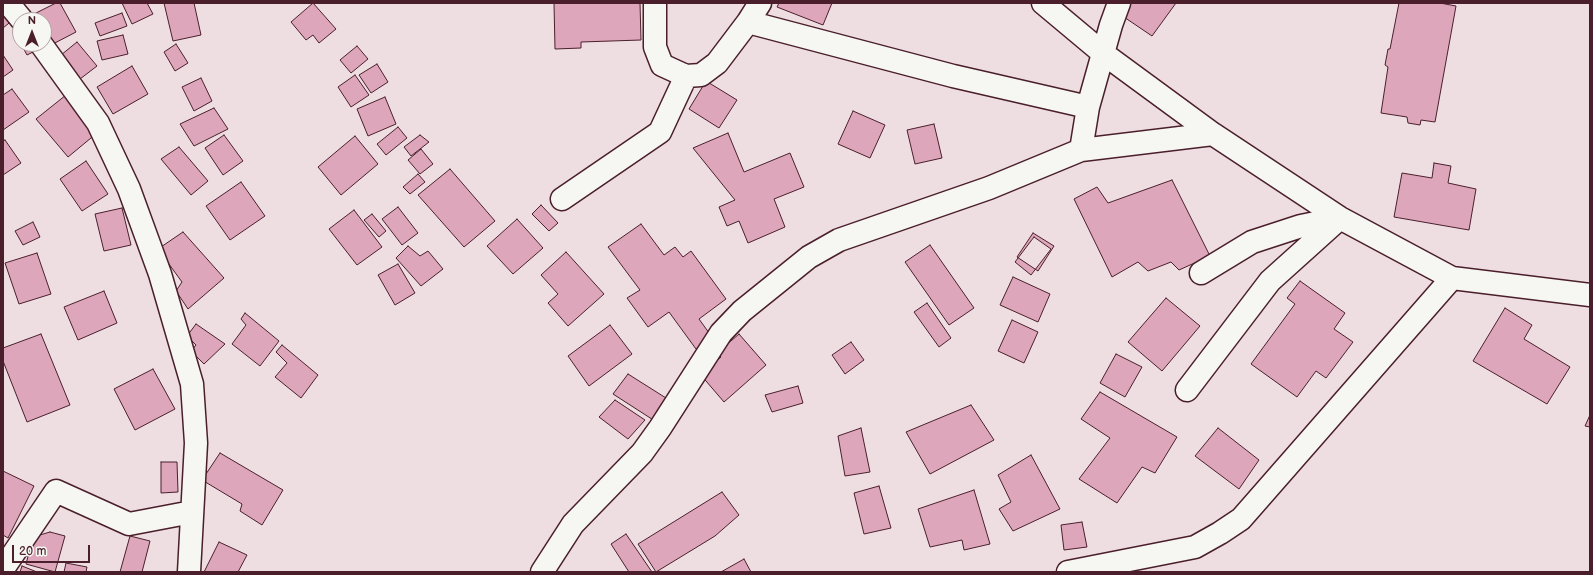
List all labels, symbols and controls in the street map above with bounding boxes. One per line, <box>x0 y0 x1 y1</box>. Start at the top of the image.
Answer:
north arrow <box>12 12 52 52</box>
text: N <box>28 14 36 27</box>
scale bar <box>14 537 92 563</box>
text: 20 m <box>19 544 46 559</box>

